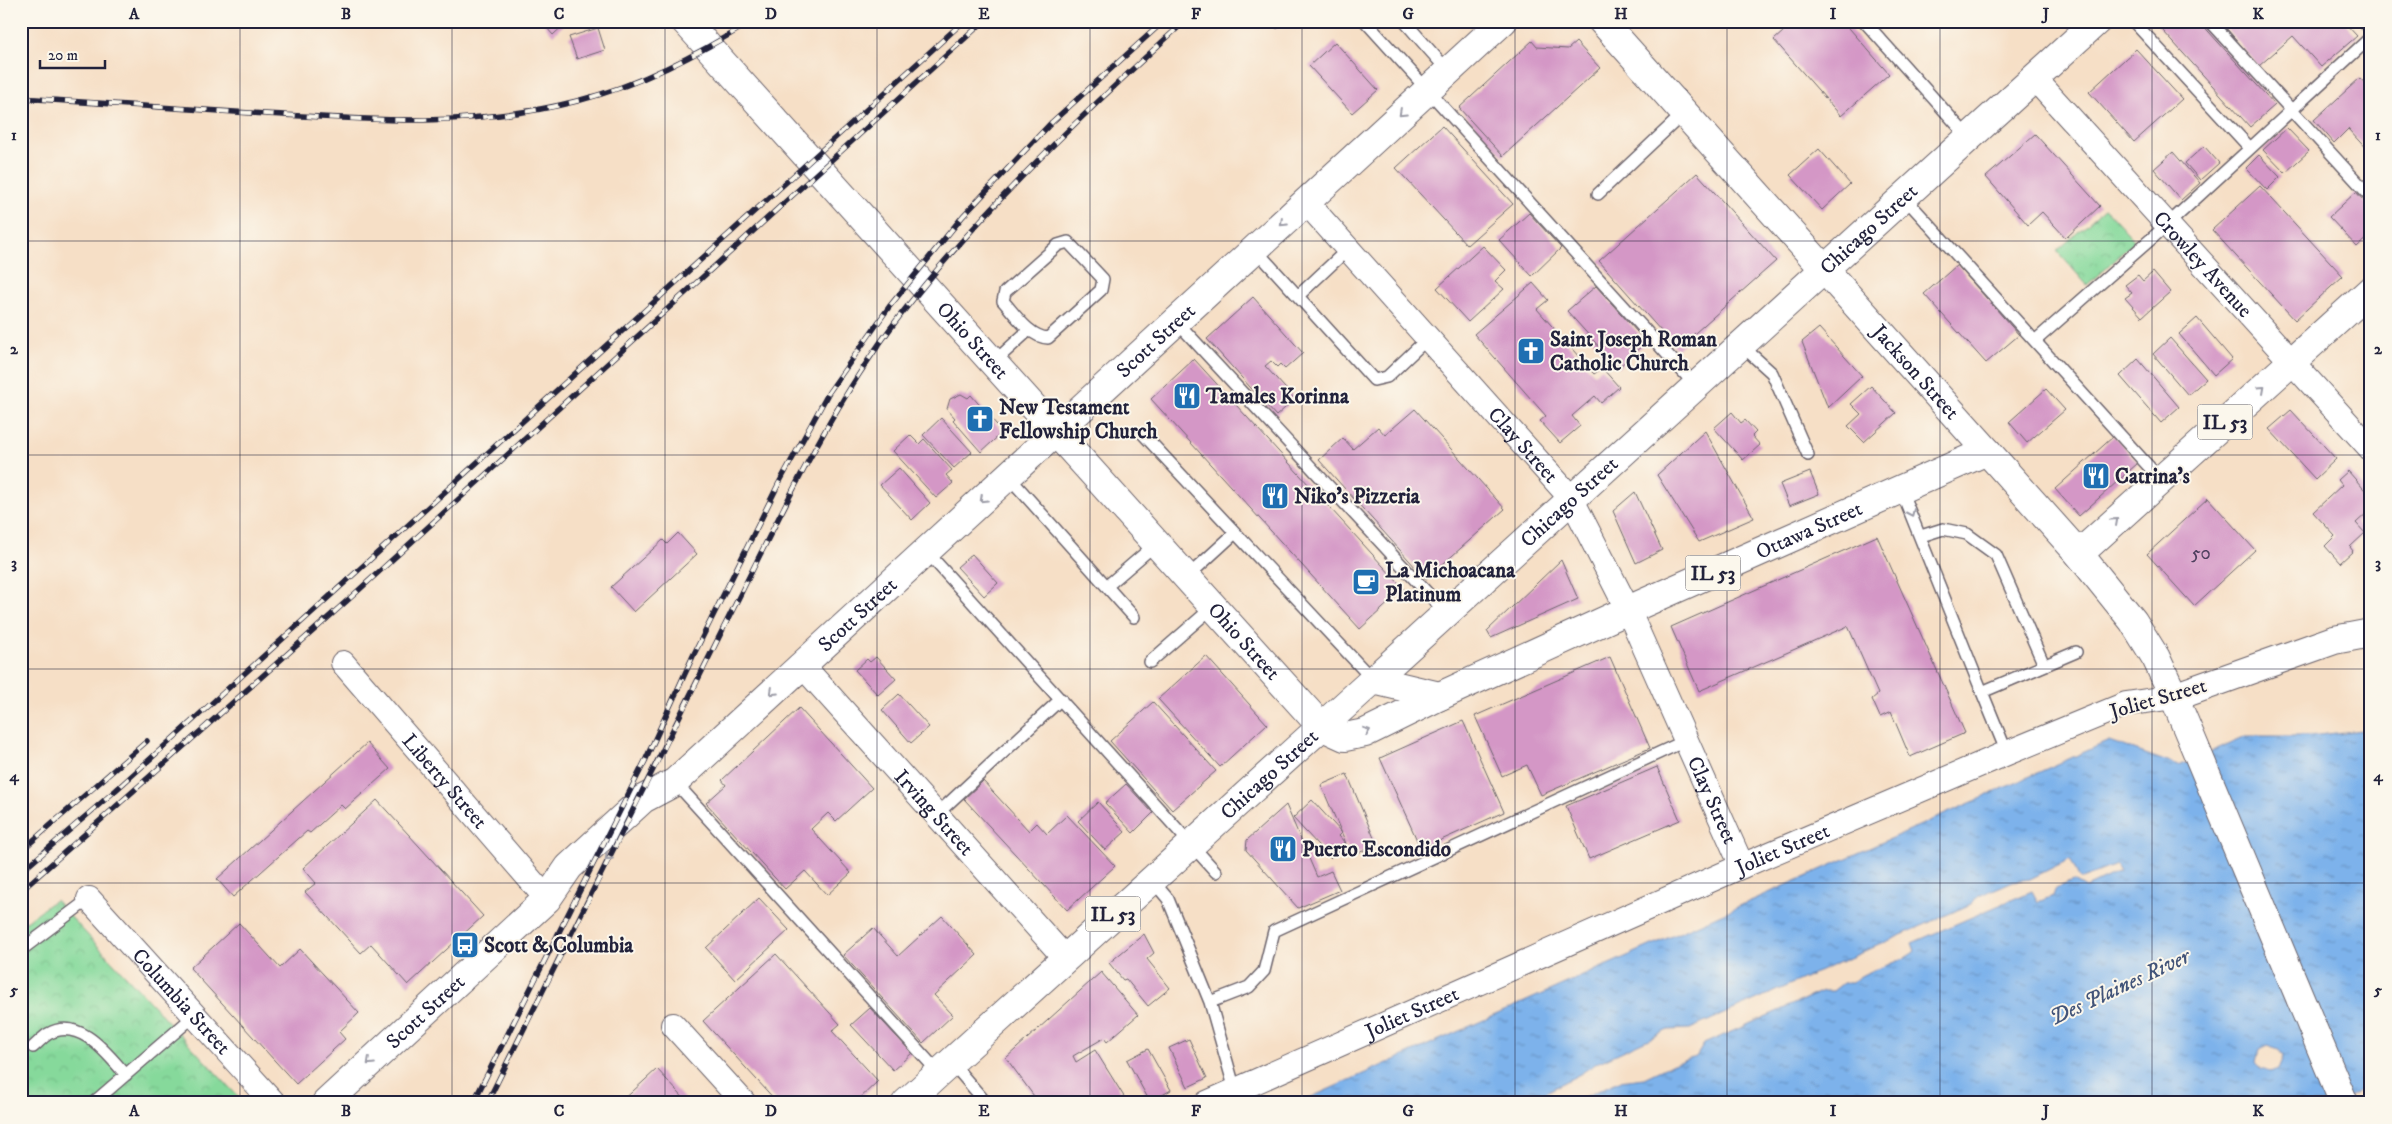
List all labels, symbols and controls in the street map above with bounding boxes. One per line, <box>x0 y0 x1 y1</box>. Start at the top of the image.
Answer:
text: A <box>128 4 140 24</box>
text: B <box>341 4 351 24</box>
text: C <box>554 4 564 24</box>
text: D <box>765 4 777 24</box>
text: E <box>978 4 990 24</box>
text: F <box>1191 4 1201 24</box>
text: G <box>1402 4 1414 24</box>
text: H <box>1614 4 1628 24</box>
text: I <box>1830 4 1837 24</box>
text: J <box>2041 4 2050 24</box>
text: K <box>2252 4 2264 24</box>
scale bar <box>40 38 105 70</box>
text: 20 m <box>48 46 78 65</box>
one-way arrow <box>1399 107 1408 116</box>
text: 1 <box>11 125 17 145</box>
text: 1 <box>2375 125 2381 145</box>
street label: Chicago Street <box>1815 179 1924 281</box>
street label: Crowley Avenue <box>2147 206 2258 324</box>
one-way arrow <box>1279 217 1288 226</box>
street label: Ohio Street <box>931 297 1014 385</box>
street label: Scott Street <box>1111 298 1201 384</box>
street label: Jackson Street <box>1865 318 1965 426</box>
place label: Saint Joseph Roman Catholic Church <box>1550 327 1718 377</box>
church icon: Saint Joseph Roman Catholic Church <box>1516 336 1546 366</box>
text: 2 <box>10 339 19 359</box>
text: 2 <box>2374 339 2383 359</box>
restaurant icon: Tamales Korinna <box>1172 381 1202 411</box>
place label: Tamales Korinna <box>1205 384 1350 410</box>
one-way arrow <box>2256 386 2265 395</box>
place label: New Testament Fellowship Church <box>999 395 1158 445</box>
street label: Clay Street <box>1482 402 1564 489</box>
church icon: New Testament Fellowship Church <box>965 404 995 434</box>
road number: IL 53 <box>2198 404 2252 440</box>
street label: Chicago Street <box>1515 451 1624 553</box>
restaurant icon: Catrina’s <box>2081 461 2111 491</box>
place label: Catrina’s <box>2115 464 2190 490</box>
restaurant icon: Niko's Pizzeria <box>1260 481 1290 511</box>
place label: Niko's Pizzeria <box>1294 484 1421 510</box>
one-way arrow <box>979 493 988 502</box>
street label: Ottawa Street <box>1752 496 1867 566</box>
one-way arrow <box>1905 508 1916 517</box>
one-way arrow <box>2109 518 2118 527</box>
house number: 50 <box>2191 542 2211 565</box>
text: 3 <box>11 553 17 573</box>
text: 3 <box>2375 553 2381 573</box>
road number: IL 53 <box>1686 556 1740 590</box>
place label: La Michoacana Platinum <box>1385 558 1516 608</box>
cafe icon: La Michoacana Platinum <box>1351 567 1381 597</box>
street label: Scott Street <box>813 572 903 658</box>
street label: Ohio Street <box>1202 597 1285 686</box>
street label: Joliet Street <box>2105 673 2210 726</box>
one-way arrow <box>769 686 778 695</box>
street label: Chicago Street <box>1216 724 1324 826</box>
one-way arrow <box>1362 727 1371 737</box>
street label: Liberty Street <box>396 729 493 835</box>
street label: Clay Street <box>1681 753 1743 849</box>
street label: Irving Street <box>888 765 979 862</box>
text: 4 <box>8 766 19 786</box>
text: 4 <box>2372 766 2383 786</box>
street label: Joliet Street <box>1730 818 1834 882</box>
restaurant icon: Puerto Escondido <box>1268 834 1298 864</box>
place label: Puerto Escondido <box>1302 837 1451 863</box>
one-way arrow <box>605 851 614 860</box>
road number: IL 53 <box>1086 896 1140 932</box>
bus stop icon: Scott & Columbia <box>450 930 480 960</box>
place label: Scott & Columbia <box>484 933 634 959</box>
water label: Des Plaines River <box>2045 942 2196 1032</box>
street label: Columbia Street <box>126 943 236 1061</box>
street label: Scott Street <box>381 969 471 1055</box>
text: 5 <box>9 980 18 1000</box>
text: 5 <box>2373 980 2382 1000</box>
street label: Joliet Street <box>1360 981 1463 1046</box>
one-way arrow <box>366 1056 375 1065</box>
text: A <box>128 1101 140 1121</box>
text: B <box>341 1101 351 1121</box>
text: C <box>554 1101 564 1121</box>
text: D <box>765 1101 777 1121</box>
text: E <box>978 1101 990 1121</box>
text: F <box>1191 1101 1201 1121</box>
text: G <box>1402 1101 1414 1121</box>
text: H <box>1614 1101 1628 1121</box>
text: I <box>1830 1101 1837 1121</box>
text: J <box>2041 1101 2050 1121</box>
text: K <box>2252 1101 2264 1121</box>

